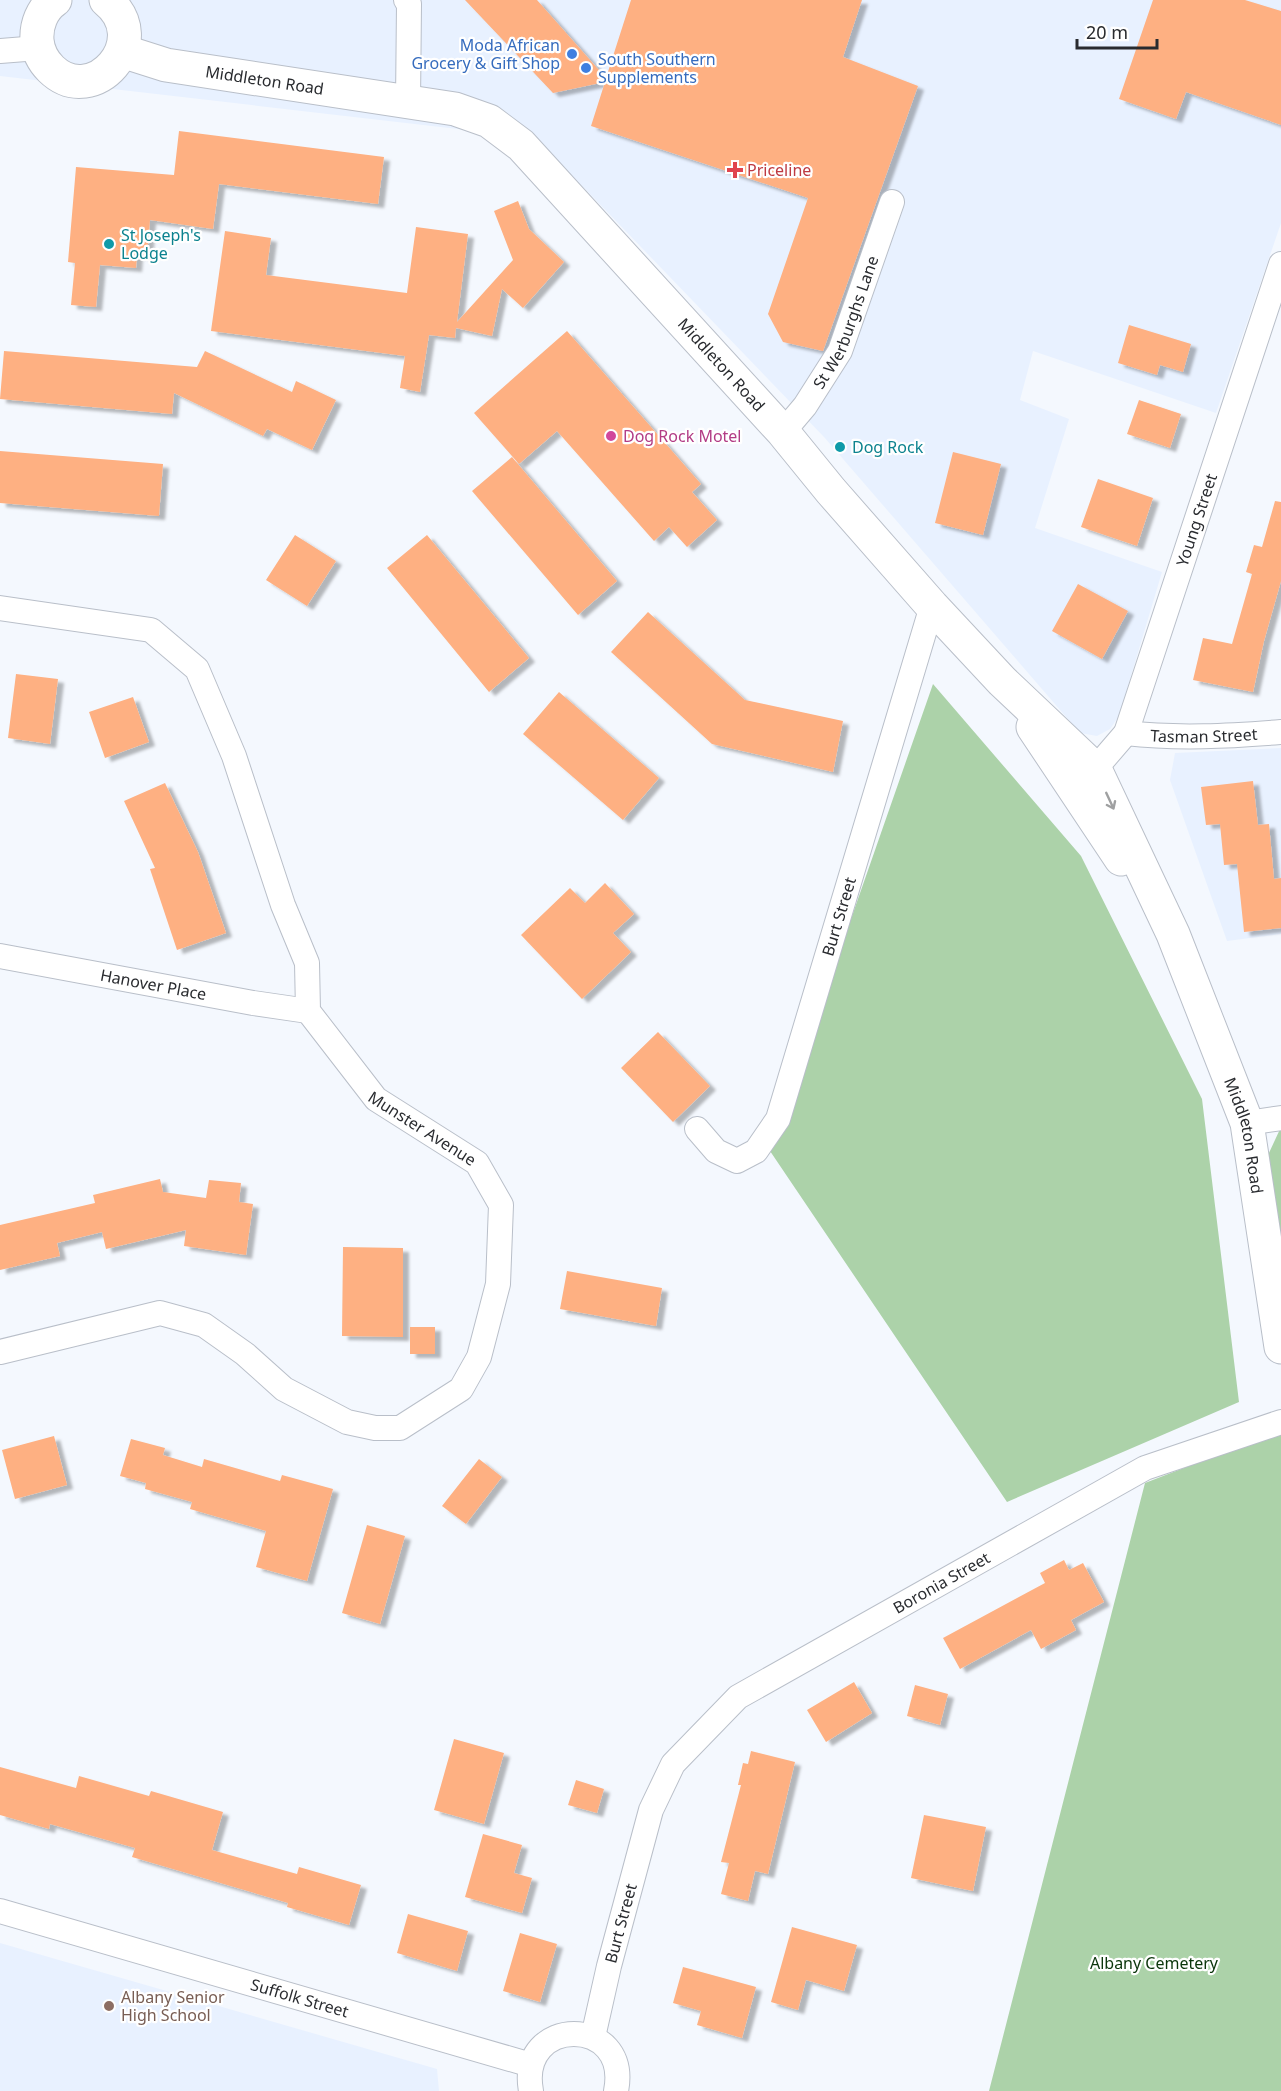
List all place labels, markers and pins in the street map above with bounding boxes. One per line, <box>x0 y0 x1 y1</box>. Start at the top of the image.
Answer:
place label: Moda African Grocery & Gift Shop <box>411 34 560 74</box>
marker: Moda African Grocery & Gift Shop <box>565 47 579 61</box>
place label: South Southern Supplements <box>598 48 716 88</box>
marker: South Southern Supplements <box>579 61 593 75</box>
place label: Priceline <box>747 159 811 181</box>
marker: Priceline <box>728 163 742 177</box>
place label: St Joseph's Lodge <box>121 224 201 264</box>
marker: St Joseph's Lodge <box>102 237 116 251</box>
place label: Dog Rock Motel <box>623 425 742 447</box>
marker: Dog Rock Motel <box>604 429 618 443</box>
place label: Dog Rock <box>852 436 924 458</box>
marker: Dog Rock <box>833 440 847 454</box>
place label: Albany Senior High School <box>121 1986 225 2026</box>
marker: Albany Senior High School <box>102 1999 116 2013</box>

